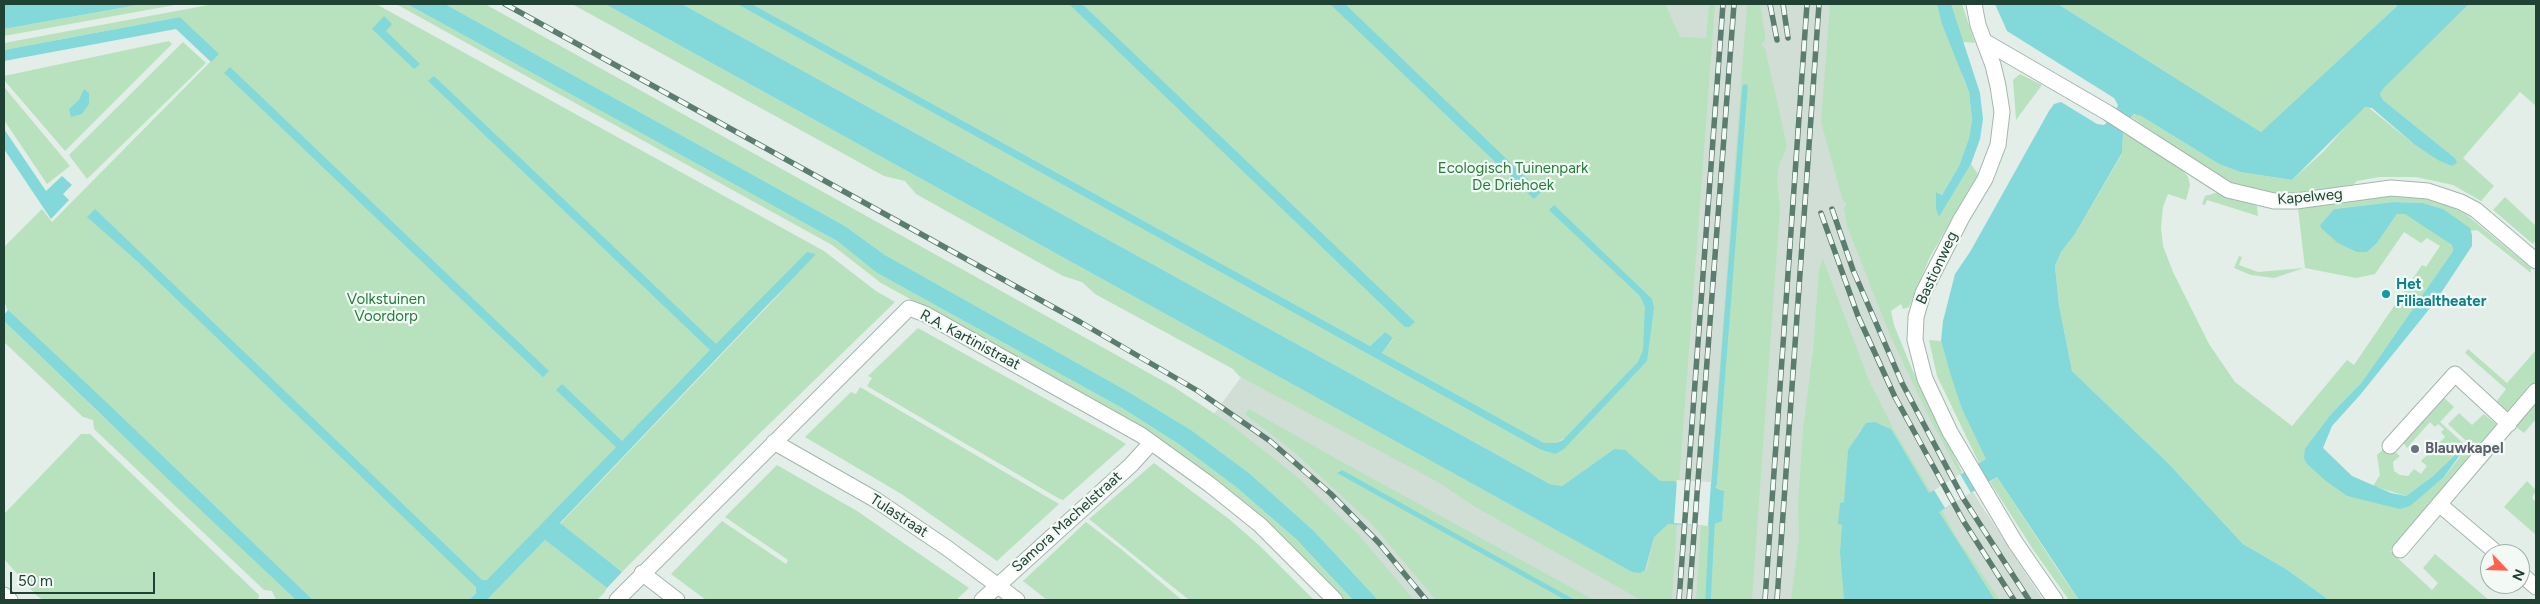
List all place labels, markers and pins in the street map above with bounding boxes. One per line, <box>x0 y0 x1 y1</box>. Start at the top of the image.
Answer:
place label: Het Filiaaltheater <box>2396 276 2486 311</box>
marker: Het Filiaaltheater <box>2380 288 2392 300</box>
place label: Blauwkapel <box>2425 440 2504 458</box>
marker: Blauwkapel <box>2409 443 2421 455</box>

